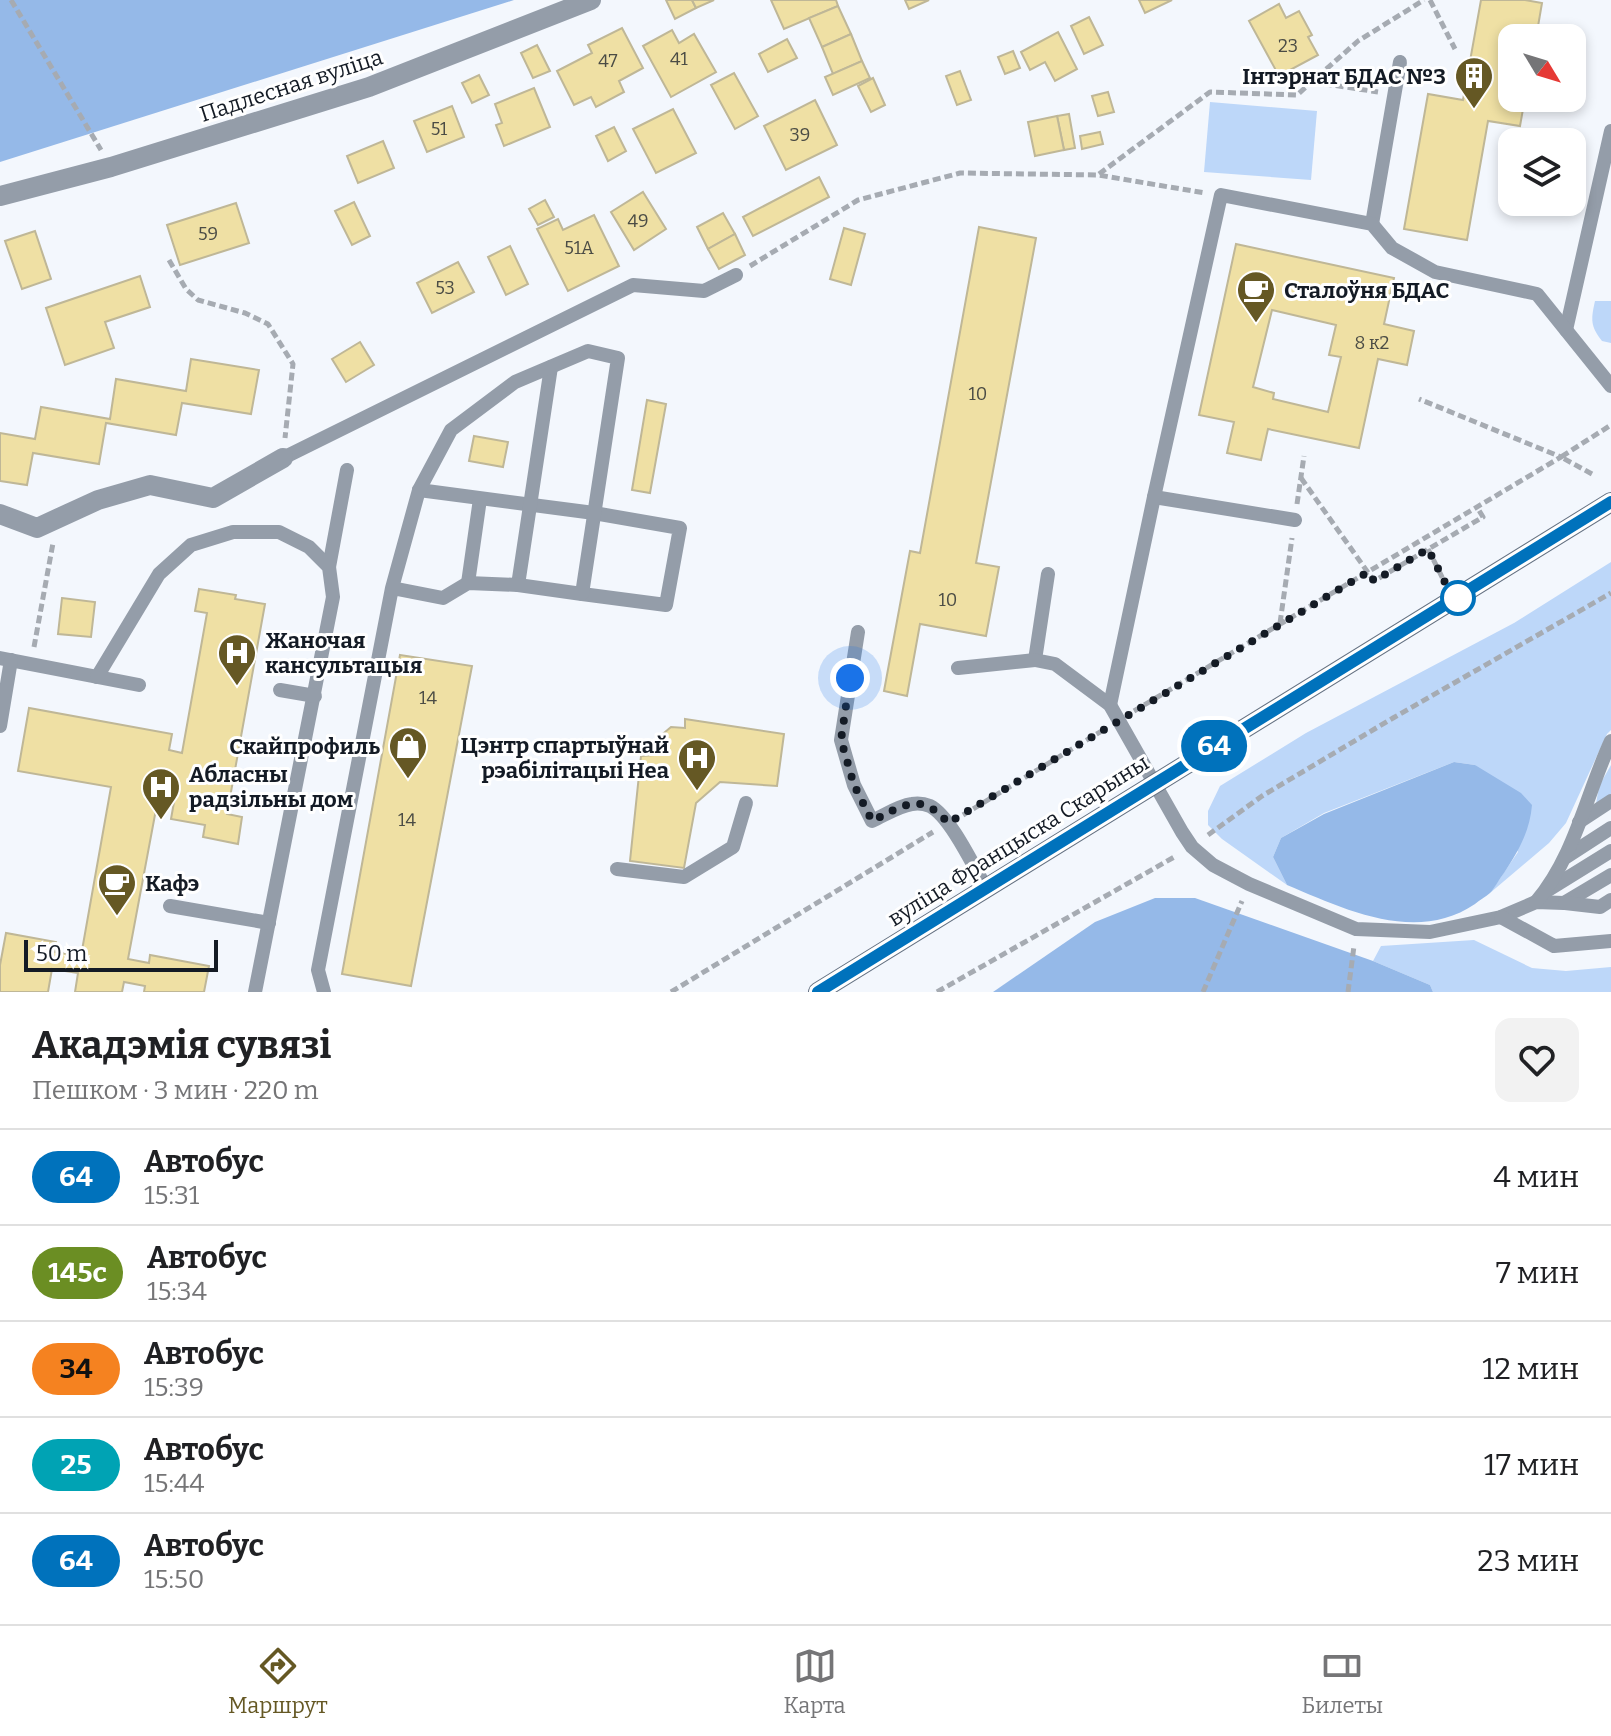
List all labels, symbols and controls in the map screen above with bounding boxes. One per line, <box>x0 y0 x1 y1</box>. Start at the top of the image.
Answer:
north arrow <box>1498 24 1586 112</box>
map controls <box>1498 24 1586 216</box>
house number: 23 <box>1278 35 1298 57</box>
street label: Падлесная вуліца <box>196 43 386 128</box>
house number: 41 <box>670 48 689 70</box>
house number: 47 <box>598 50 618 72</box>
building icon: Інтэрнат БДАС №3 <box>1453 55 1495 110</box>
place label: Інтэрнат БДАС №3 <box>1242 63 1446 90</box>
house number: 51 <box>431 118 448 140</box>
house number: 39 <box>790 124 810 146</box>
button: layers <box>1498 128 1586 216</box>
house number: 49 <box>627 210 649 232</box>
house number: 59 <box>198 223 218 245</box>
house number: 51А <box>564 237 594 259</box>
cafe icon: Сталоўня БДАС <box>1235 269 1277 324</box>
house number: 53 <box>435 277 455 299</box>
place label: Сталоўня БДАС <box>1284 277 1450 304</box>
house number: 8 к2 <box>1355 332 1389 354</box>
house number: 10 <box>969 383 987 405</box>
unlabelled marker <box>1441 581 1475 615</box>
house number: 10 <box>939 589 957 611</box>
place label: Жаночая кансультацыя <box>265 627 423 679</box>
hospital icon: Жаночая кансультацыя <box>216 632 258 687</box>
your location <box>830 658 870 698</box>
house number: 14 <box>419 687 437 709</box>
line badge: 64 <box>1178 720 1250 772</box>
shop icon: Скайпрофиль <box>387 725 429 780</box>
text: 64 <box>1197 729 1231 762</box>
place label: Цэнтр спартыўнай рэабілітацыі Неа <box>460 732 670 784</box>
place label: Скайпрофиль <box>229 733 380 760</box>
hospital icon: Цэнтр спартыўнай рэабілітацыі Неа <box>676 737 718 792</box>
street label: вуліца Францыска Скарыны <box>883 749 1154 932</box>
place label: Абласны радзільны дом <box>189 761 353 813</box>
hospital icon: Абласны радзільны дом <box>140 766 182 821</box>
house number: 14 <box>398 809 416 831</box>
cafe icon: Кафэ <box>96 862 138 917</box>
place label: Кафэ <box>145 870 199 897</box>
scale bar <box>24 936 218 972</box>
text: 50 m <box>36 940 87 967</box>
button: heart <box>1495 1018 1579 1102</box>
text: Акадэмія сувязі <box>32 1022 331 1068</box>
text: Пешком · 3 мин · 220 m <box>32 1075 319 1106</box>
text: Автобус <box>144 1144 264 1180</box>
text: 4 мин <box>1493 1159 1579 1195</box>
text: 64 <box>59 1160 93 1193</box>
text: 15:31 <box>144 1180 199 1211</box>
text: Автобус <box>147 1240 267 1276</box>
text: 7 мин <box>1496 1255 1579 1291</box>
text: 145с <box>48 1256 107 1289</box>
text: 15:34 <box>147 1276 207 1307</box>
text: Автобус <box>144 1336 264 1372</box>
text: 12 мин <box>1482 1351 1579 1387</box>
text: 34 <box>59 1352 93 1385</box>
text: 15:39 <box>144 1372 204 1403</box>
text: Автобус <box>144 1432 264 1468</box>
text: 17 мин <box>1484 1447 1579 1483</box>
text: 25 <box>60 1448 92 1481</box>
text: 15:44 <box>144 1468 204 1499</box>
text: Автобус <box>144 1528 264 1564</box>
text: 23 мин <box>1477 1543 1579 1579</box>
text: 64 <box>59 1544 93 1577</box>
text: 15:50 <box>144 1564 204 1595</box>
tab: Маршрут <box>228 1644 328 1719</box>
tab: Карта <box>784 1644 846 1719</box>
tab: Билеты <box>1302 1644 1383 1719</box>

